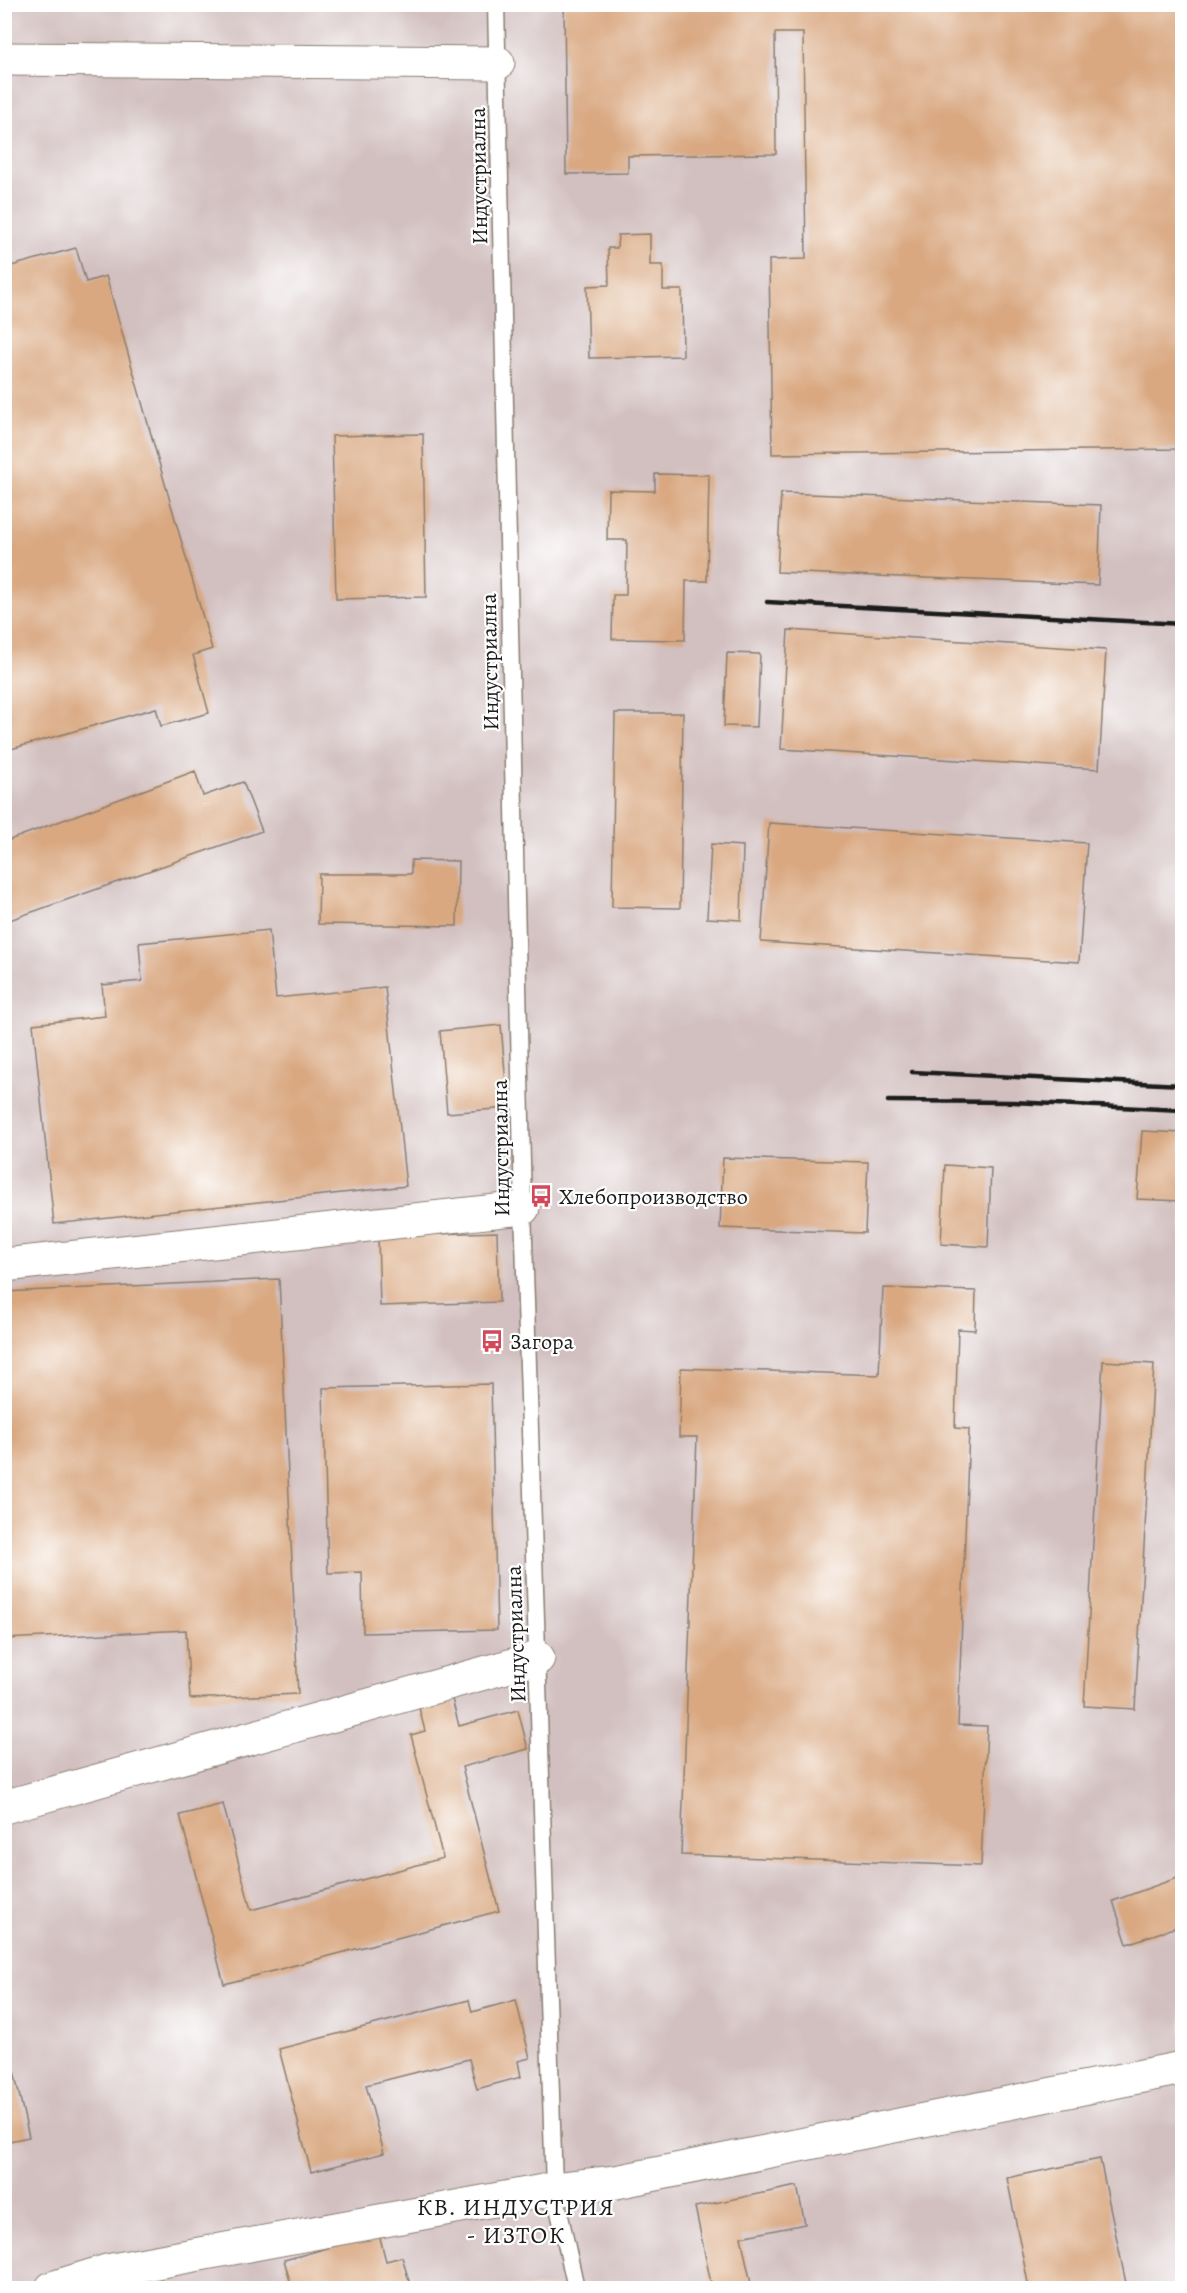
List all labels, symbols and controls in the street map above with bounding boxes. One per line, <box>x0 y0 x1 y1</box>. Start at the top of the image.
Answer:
street label: Индустриална <box>463 106 495 245</box>
street label: Индустриална <box>474 592 506 731</box>
street label: Индустриална <box>485 1078 517 1217</box>
place label: Хлебопроизводство <box>559 1182 748 1212</box>
bus stop icon: Хлебопроизводство <box>528 1183 554 1209</box>
place label: Загора <box>510 1327 575 1357</box>
bus stop icon: Загора <box>479 1328 505 1354</box>
street label: Индустриална <box>499 1564 533 1703</box>
district label: КВ. ИНДУСТРИЯ - ИЗТОК <box>417 2191 615 2251</box>

